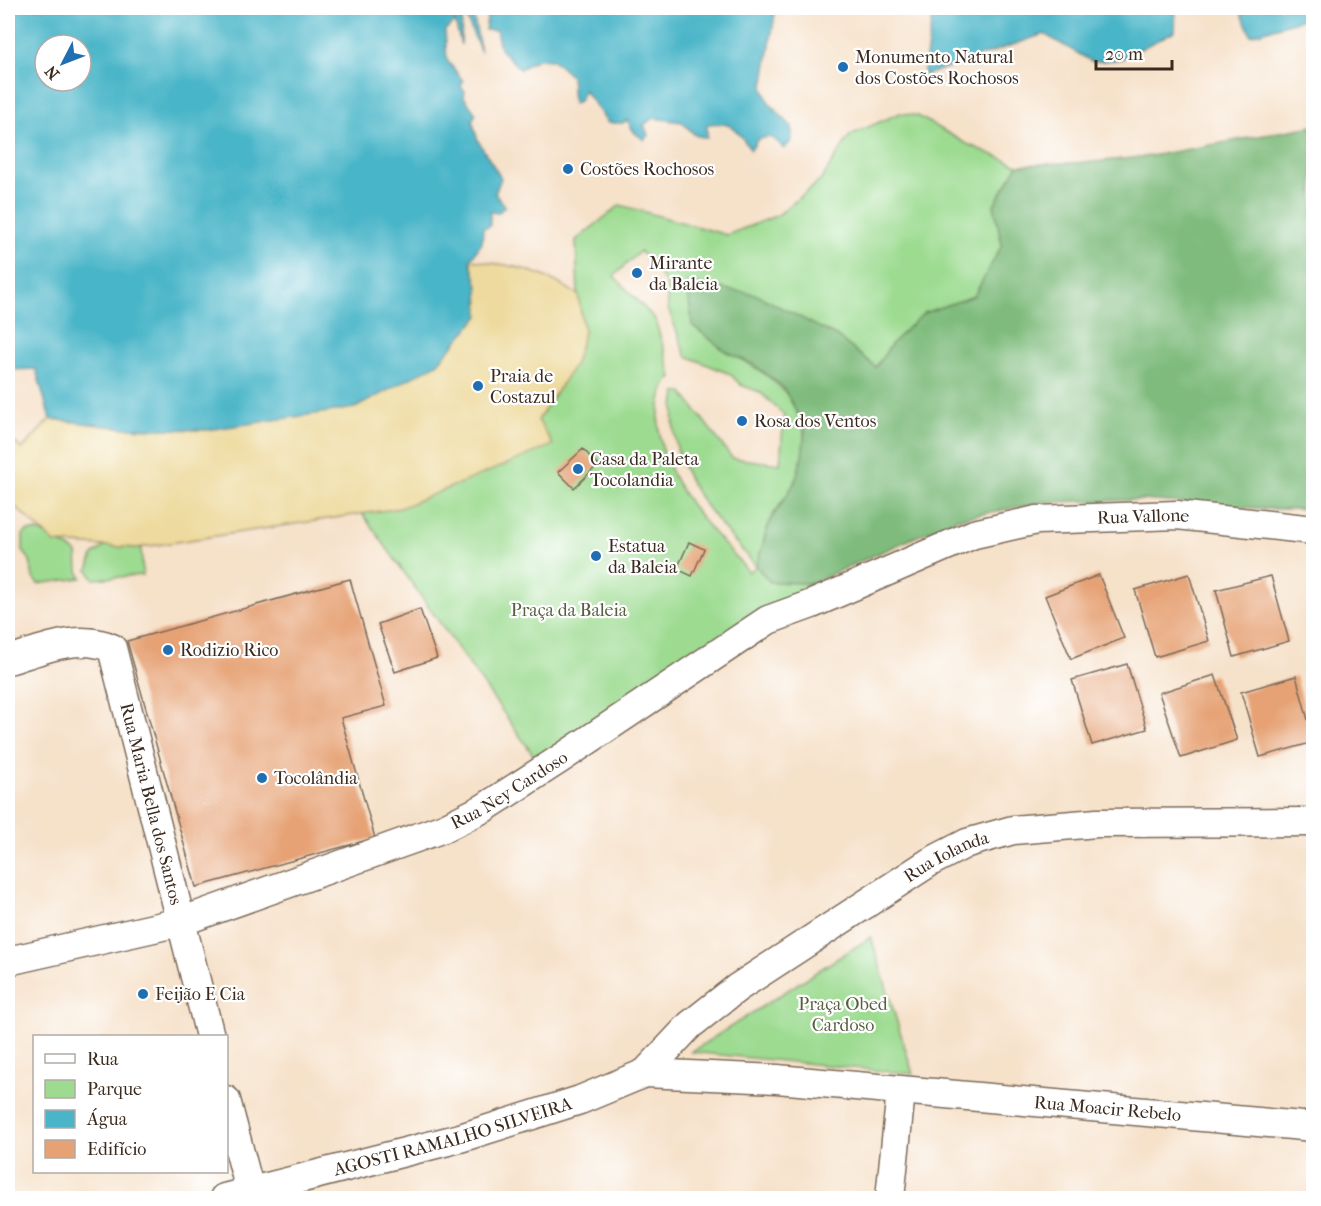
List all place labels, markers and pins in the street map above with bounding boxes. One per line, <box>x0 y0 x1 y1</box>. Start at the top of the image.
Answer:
place label: Monumento Natural dos Costões Rochosos <box>855 47 1019 89</box>
marker: Monumento Natural dos Costões Rochosos <box>836 60 850 74</box>
place label: Costões Rochosos <box>580 159 715 180</box>
marker: Costões Rochosos <box>561 162 575 176</box>
place label: Mirante da Baleia <box>649 253 719 295</box>
marker: Mirante da Baleia <box>630 266 644 280</box>
place label: Praia de Costazul <box>490 366 556 408</box>
marker: Praia de Costazul <box>471 379 485 393</box>
place label: Rosa dos Ventos <box>754 411 877 432</box>
marker: Rosa dos Ventos <box>735 414 749 428</box>
place label: Casa da Paleta Tocolandia <box>590 449 699 491</box>
marker: Casa da Paleta Tocolandia <box>571 462 585 476</box>
place label: Estatua da Baleia <box>608 536 678 578</box>
marker: Estatua da Baleia <box>589 549 603 563</box>
place label: Rodizio Rico <box>180 640 279 661</box>
marker: Rodizio Rico <box>161 643 175 657</box>
place label: Tocolândia <box>274 768 358 789</box>
marker: Tocolândia <box>255 771 269 785</box>
place label: Feijão E Cia <box>155 984 246 1005</box>
marker: Feijão E Cia <box>136 987 150 1001</box>

